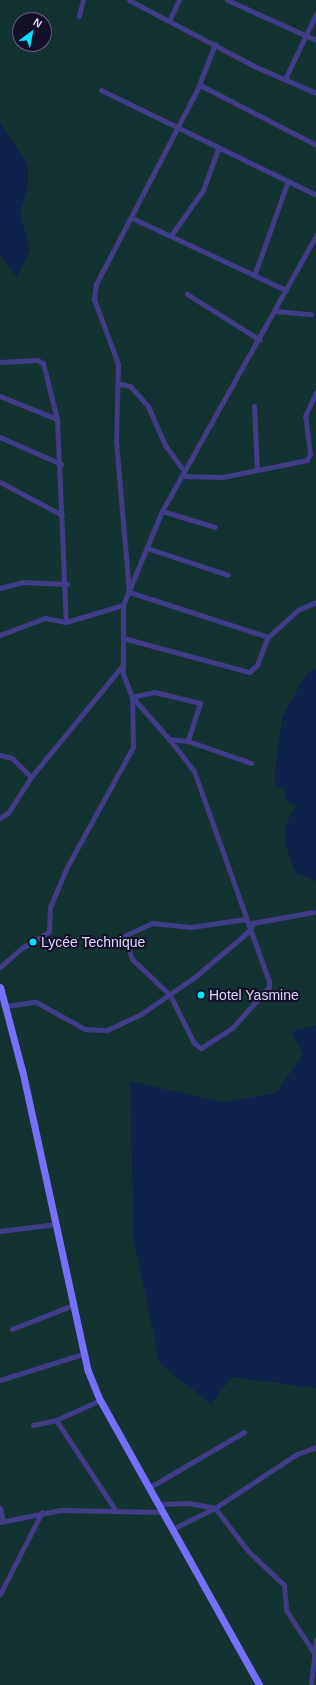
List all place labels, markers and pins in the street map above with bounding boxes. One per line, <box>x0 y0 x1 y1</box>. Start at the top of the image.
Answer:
place label: Lycée Technique <box>41 934 146 950</box>
marker: Lycée Technique <box>28 937 38 947</box>
place label: Hotel Yasmine <box>209 987 299 1003</box>
marker: Hotel Yasmine <box>196 990 206 1000</box>

